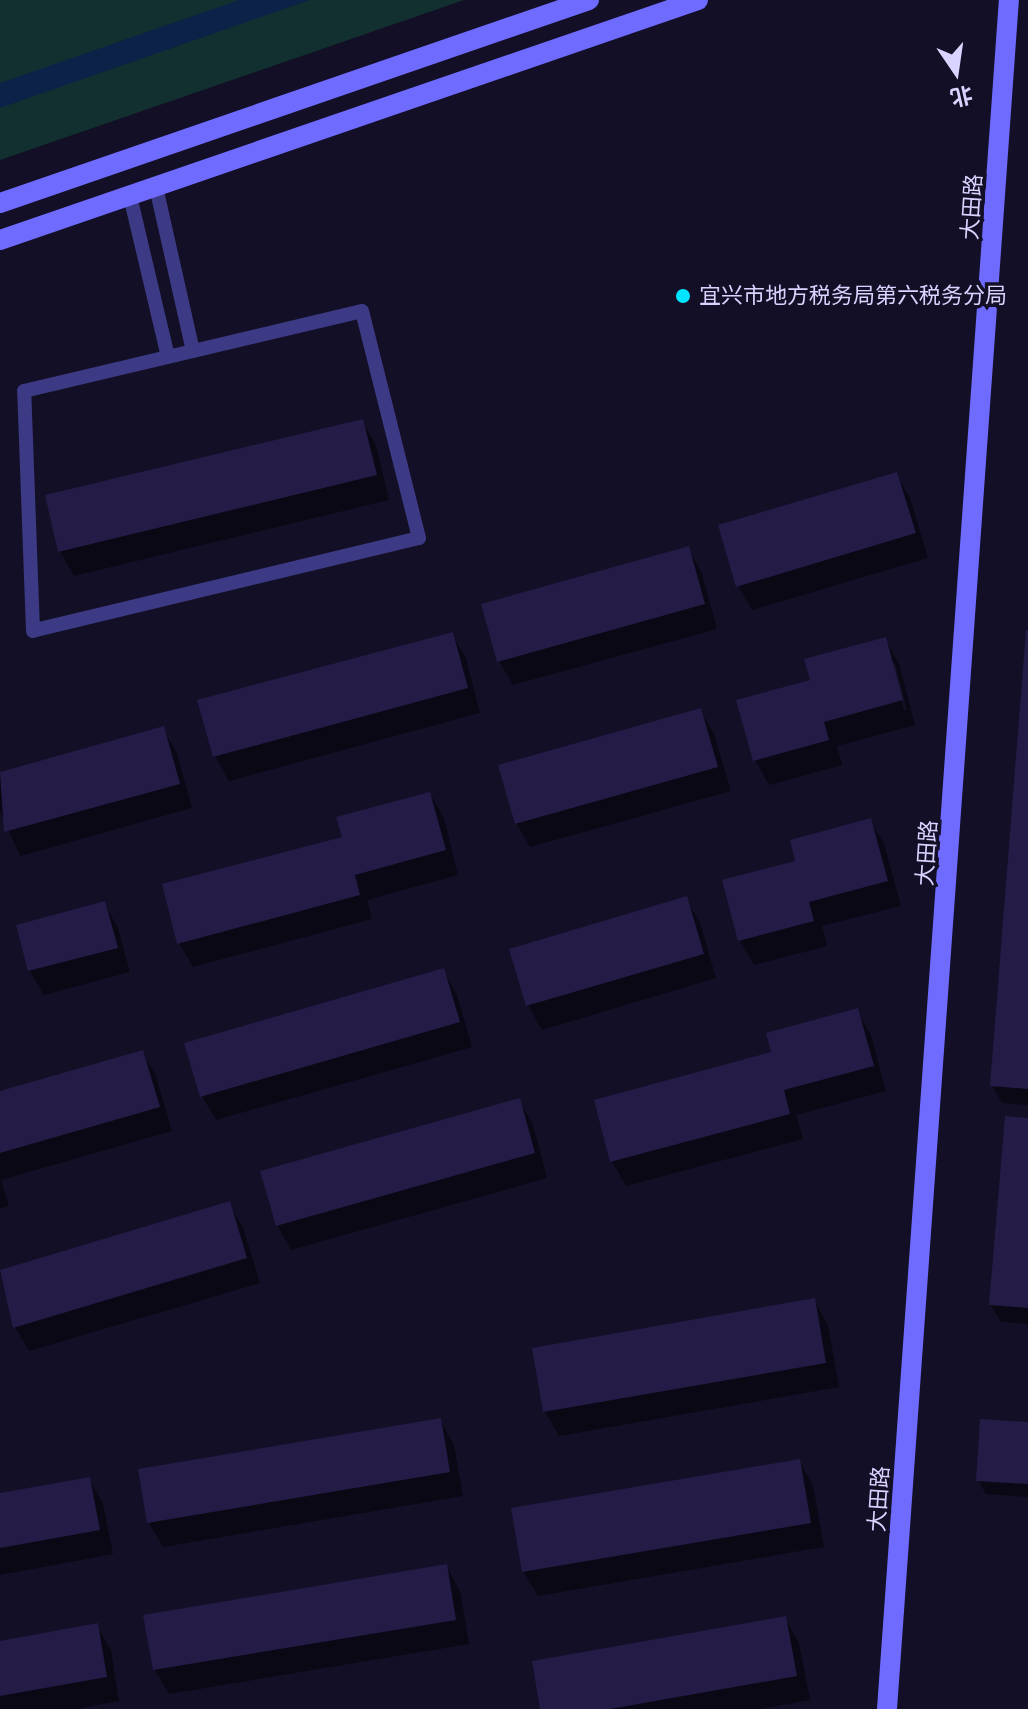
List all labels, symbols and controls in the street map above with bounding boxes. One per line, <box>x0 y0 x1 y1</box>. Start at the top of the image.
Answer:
north arrow <box>916 32 996 112</box>
text: 北 <box>948 81 975 111</box>
street label: 大田路 <box>957 173 987 241</box>
place label: 宜兴市地方税务局第六税务分局 <box>699 283 1007 309</box>
marker: 宜兴市地方税务局第六税务分局 <box>674 287 692 305</box>
street label: 大田路 <box>912 819 942 887</box>
street label: 大田路 <box>864 1465 894 1533</box>

